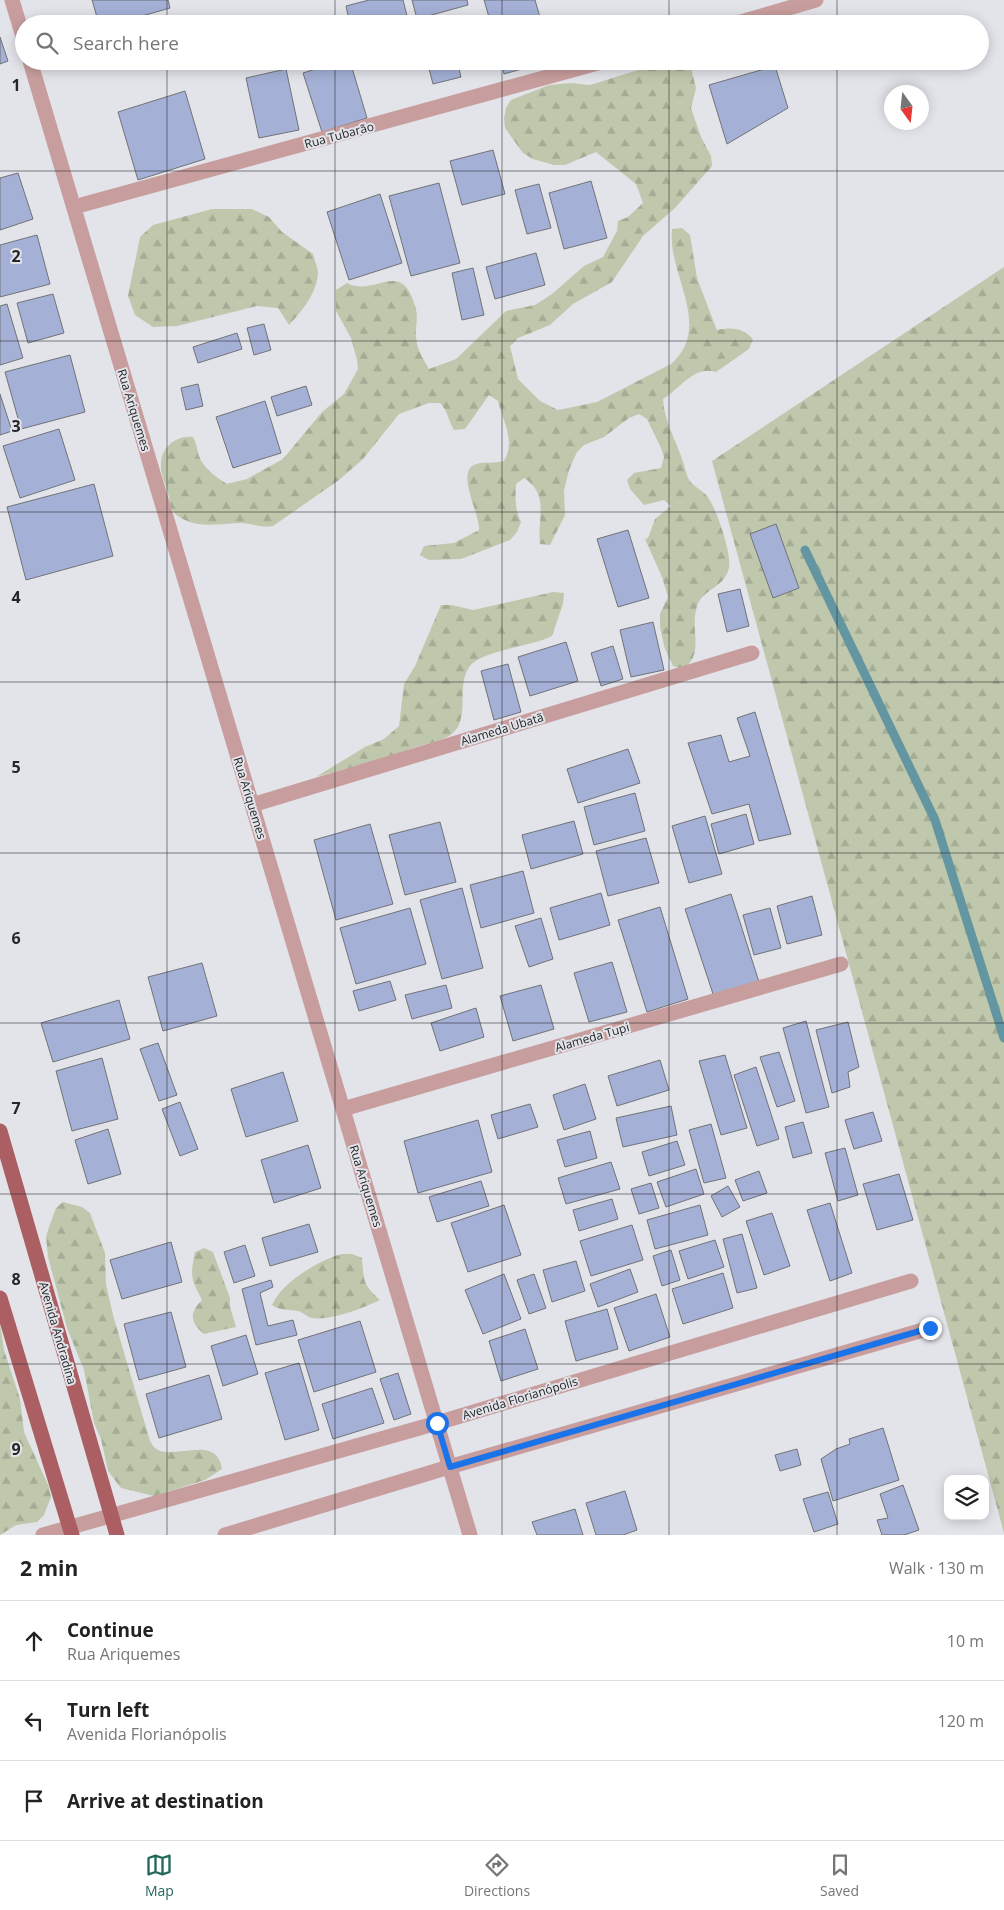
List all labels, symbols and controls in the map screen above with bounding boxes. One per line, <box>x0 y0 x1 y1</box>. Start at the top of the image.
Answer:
search box <box>15 15 989 70</box>
icon: search <box>33 29 61 57</box>
text: Search here <box>73 30 179 56</box>
text: 1 <box>11 74 21 96</box>
north arrow <box>884 85 929 130</box>
street label: Rua Tubarão <box>302 118 376 152</box>
text: 2 <box>11 245 21 267</box>
street label: Rua Ariquemes <box>113 367 155 453</box>
text: 3 <box>11 415 21 437</box>
text: 4 <box>11 586 21 608</box>
street label: Alameda Ubatã <box>458 708 546 750</box>
street label: Rua Ariquemes <box>229 755 271 841</box>
text: 5 <box>11 756 21 778</box>
text: 6 <box>11 927 21 949</box>
street label: Alameda Tupi <box>553 1018 631 1056</box>
text: 7 <box>11 1097 21 1119</box>
street label: Rua Ariquemes <box>345 1143 387 1229</box>
text: 8 <box>11 1268 21 1290</box>
street label: Avenida Andradina <box>35 1280 81 1386</box>
route end <box>919 1317 942 1340</box>
street label: Avenida Florianópolis <box>460 1372 580 1424</box>
route start <box>426 1412 449 1435</box>
text: 9 <box>11 1438 21 1460</box>
map controls <box>944 1475 989 1520</box>
button: layers <box>944 1475 989 1520</box>
text: 2 min <box>20 1554 78 1582</box>
text: Walk · 130 m <box>889 1557 984 1579</box>
text: Continue <box>67 1617 154 1643</box>
icon: ahead <box>20 1627 48 1655</box>
text: 10 m <box>947 1630 984 1652</box>
text: Rua Ariquemes <box>67 1643 180 1665</box>
text: Turn left <box>67 1697 149 1723</box>
icon: left <box>20 1707 48 1735</box>
text: 120 m <box>938 1710 984 1732</box>
text: Avenida Florianópolis <box>67 1723 227 1745</box>
icon: arrive <box>20 1787 48 1815</box>
text: Arrive at destination <box>67 1788 264 1814</box>
tab: Map <box>145 1851 174 1900</box>
tab: Directions <box>464 1851 530 1900</box>
tab: Saved <box>820 1851 859 1900</box>

